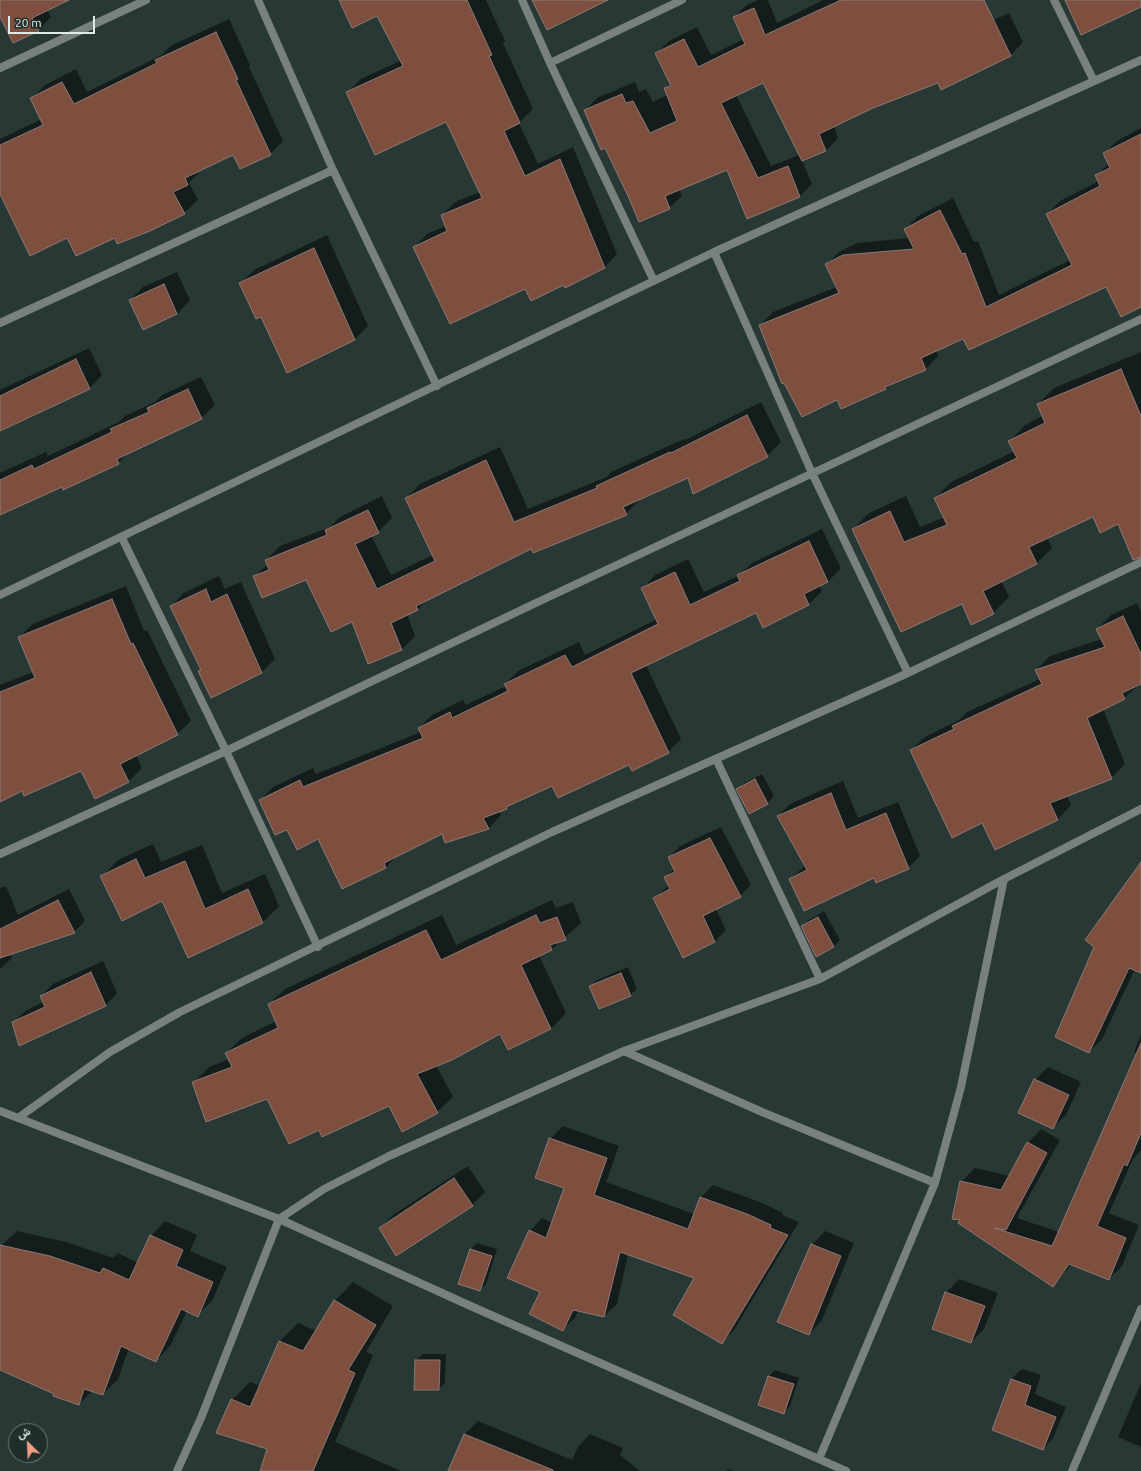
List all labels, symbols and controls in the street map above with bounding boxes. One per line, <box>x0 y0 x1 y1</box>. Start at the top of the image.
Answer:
scale bar <box>10 8 97 34</box>
text: 20 m <box>15 16 42 29</box>
north arrow <box>8 1423 48 1463</box>
text: ش <box>15 1425 32 1441</box>

